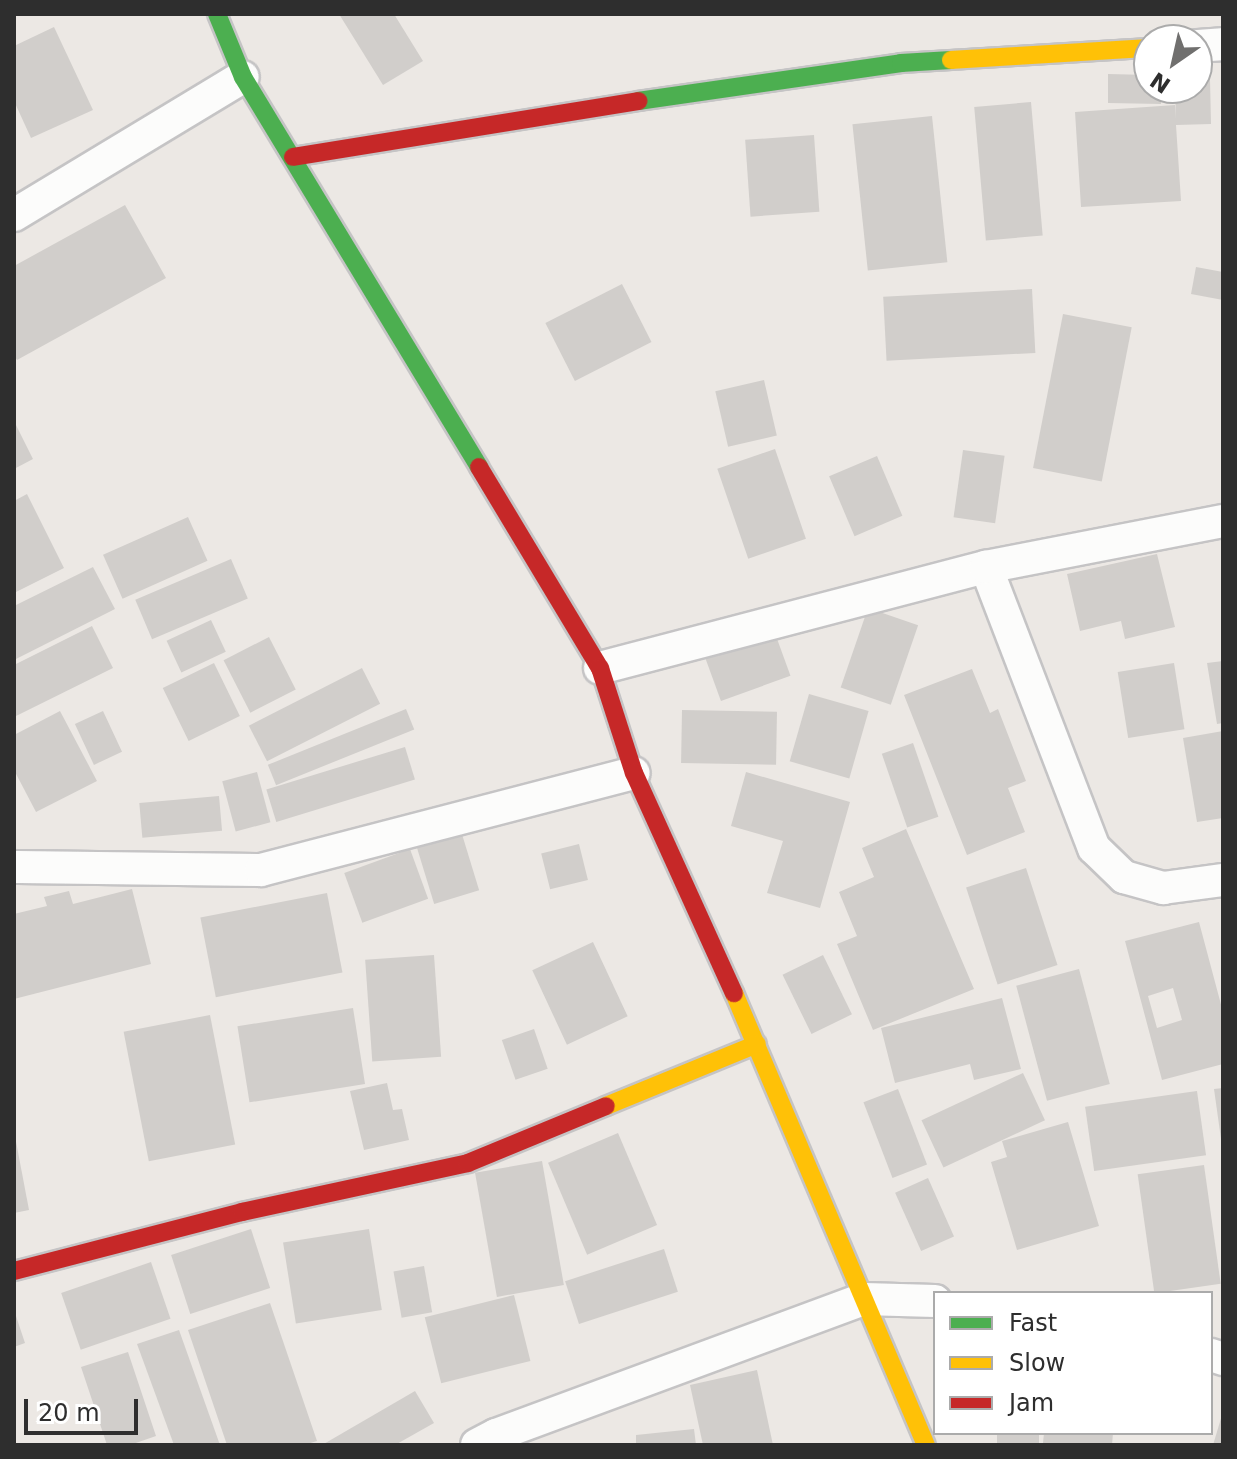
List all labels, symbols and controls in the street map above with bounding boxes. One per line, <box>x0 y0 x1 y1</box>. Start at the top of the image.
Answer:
north arrow <box>1133 24 1213 104</box>
text: N <box>1146 67 1175 98</box>
legend <box>933 1291 1213 1435</box>
text: Fast <box>1009 1309 1057 1337</box>
text: Slow <box>1009 1349 1065 1377</box>
scale bar <box>28 1383 142 1433</box>
text: Jam <box>1009 1389 1054 1417</box>
text: 20 m <box>38 1399 100 1427</box>

